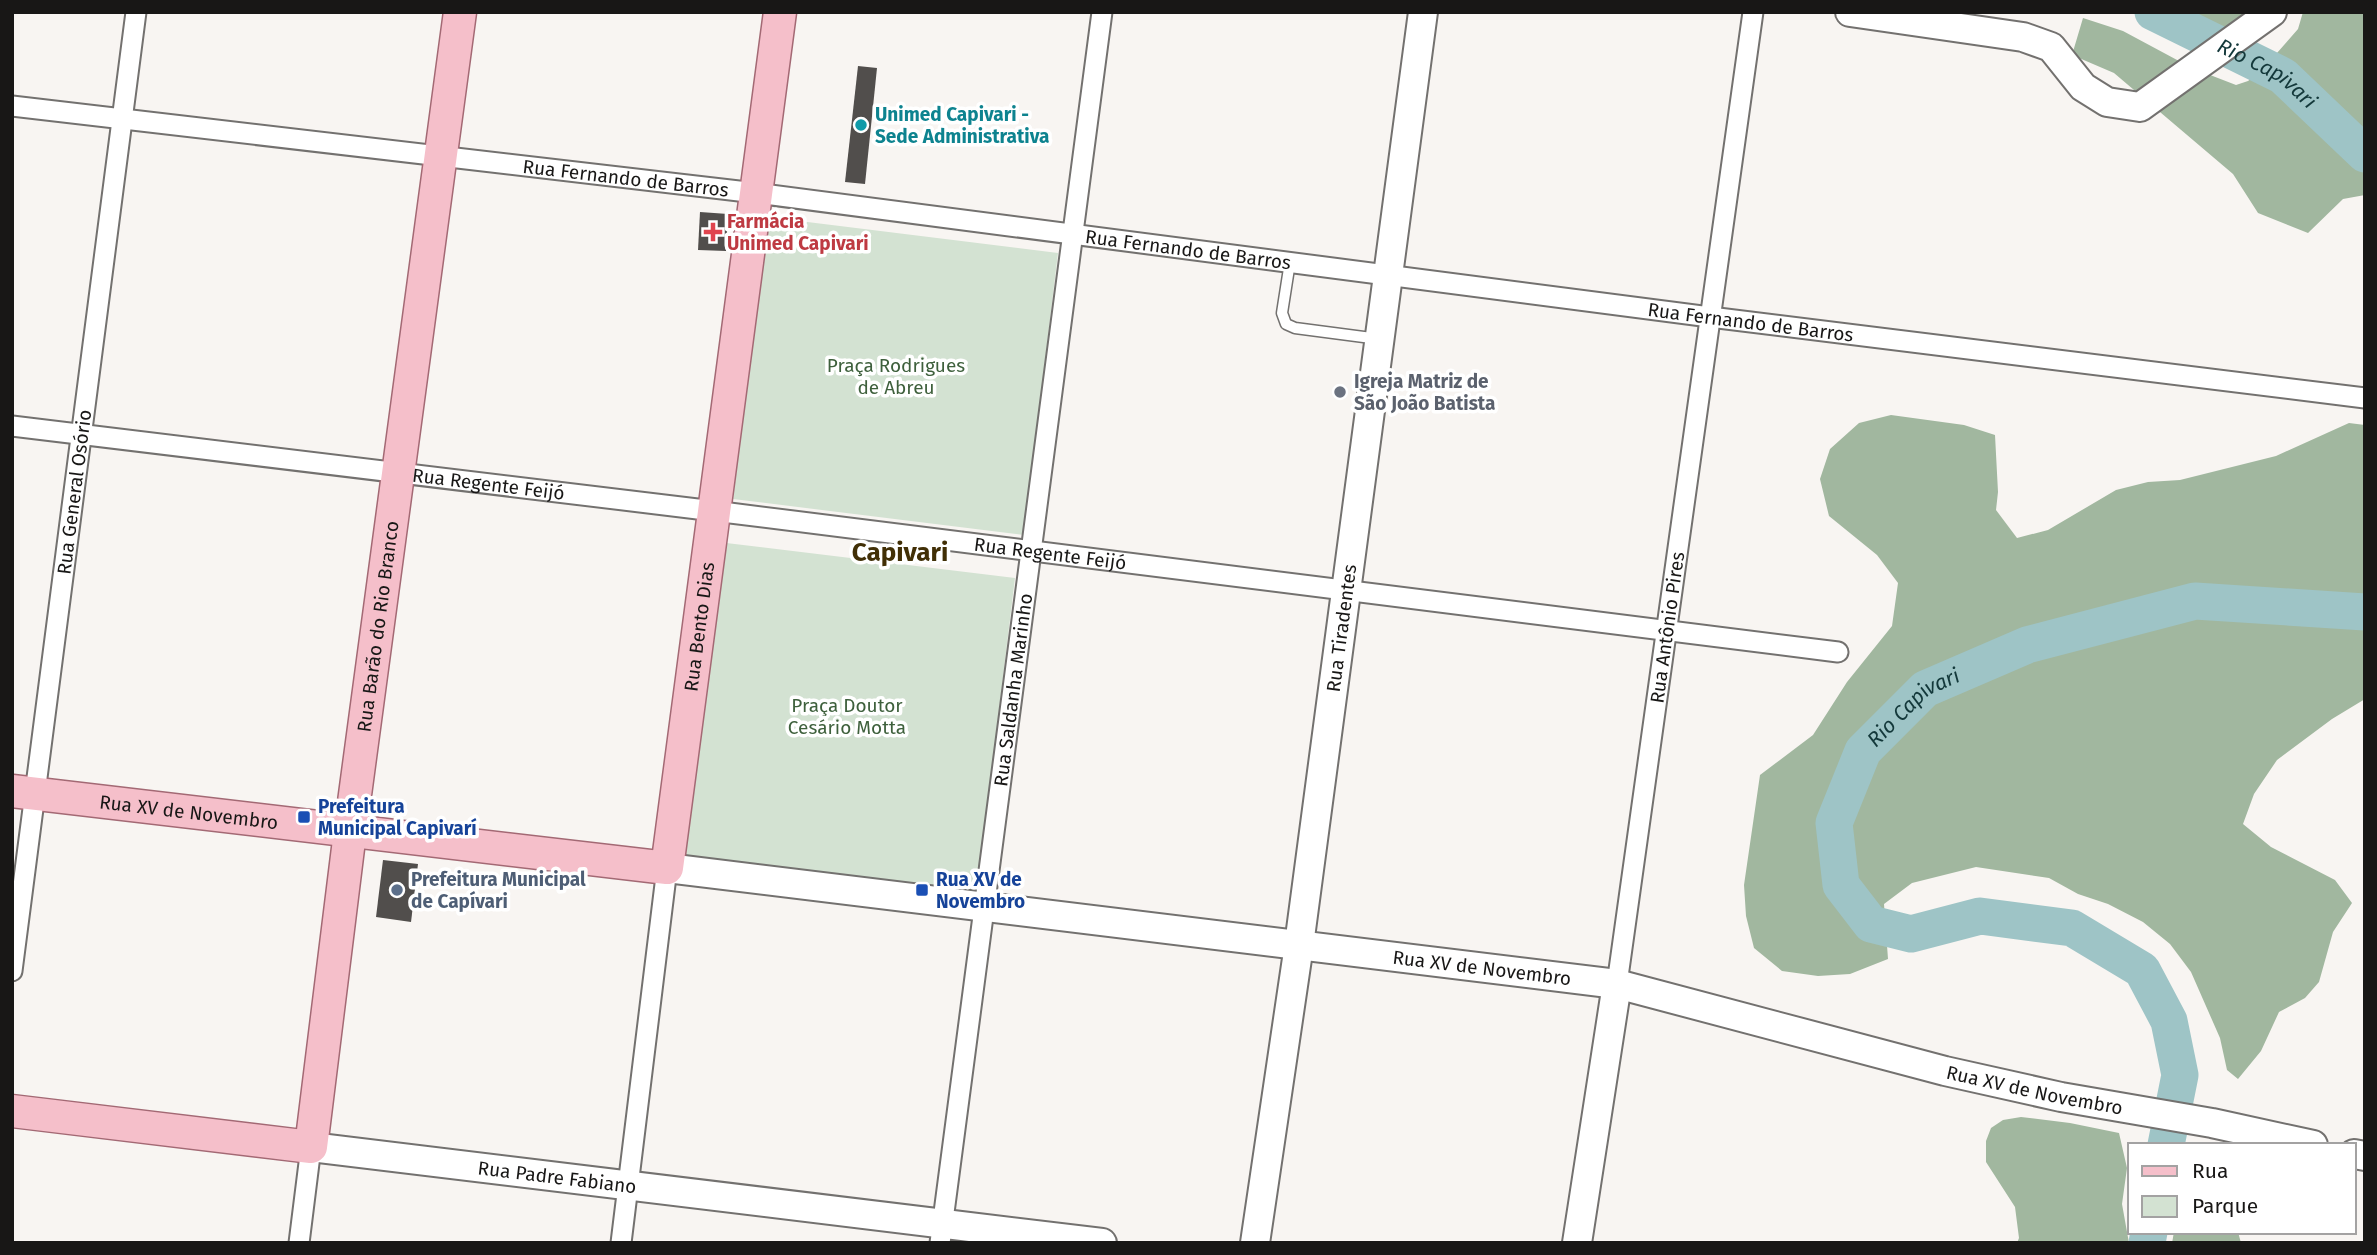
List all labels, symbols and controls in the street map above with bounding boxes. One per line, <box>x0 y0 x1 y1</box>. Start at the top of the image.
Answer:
water label: Rio Capivari <box>2213 33 2322 114</box>
place label: Unimed Capivari - Sede Administrativa <box>875 103 1049 148</box>
marker: Unimed Capivari - Sede Administrativa <box>853 117 869 133</box>
street label: Rua Fernando de Barros <box>522 154 730 201</box>
place label: Farmácia Unimed Capivari <box>727 210 869 255</box>
marker: Farmácia Unimed Capivari <box>705 224 721 240</box>
street label: Rua Fernando de Barros <box>1084 224 1293 274</box>
street label: Rua Fernando de Barros <box>1646 298 1855 346</box>
park label: Praça Rodrigues de Abreu <box>827 354 965 399</box>
place label: Igreja Matriz de São João Batista <box>1354 370 1495 415</box>
marker: Igreja Matriz de São João Batista <box>1332 384 1348 400</box>
street label: Rua General Osório <box>52 408 96 576</box>
street label: Rua Regente Feijó <box>411 463 566 504</box>
street label: Rua Barão do Rio Branco <box>352 519 403 734</box>
street label: Rua Regente Feijó <box>973 532 1128 574</box>
district label: Capivari <box>852 537 948 568</box>
street label: Rua Antônio Pires <box>1645 550 1689 705</box>
street label: Rua Bento Dias <box>679 560 719 693</box>
street label: Rua Tiradentes <box>1321 563 1361 693</box>
street label: Rua Saldanha Marinho <box>989 592 1037 788</box>
water label: Rio Capivari <box>1862 663 1964 752</box>
park label: Praça Doutor Cesário Motta <box>788 694 906 739</box>
street label: Rua XV de Novembro <box>98 790 279 834</box>
place label: Prefeitura Municipal Capivarí <box>318 795 477 840</box>
marker: Prefeitura Municipal Capivarí <box>296 809 312 825</box>
place label: Prefeitura Municipal de Capívari <box>411 868 586 913</box>
place label: Rua XV de Novembro <box>936 868 1025 913</box>
marker: Prefeitura Municipal de Capívari <box>389 882 405 898</box>
marker: Rua XV de Novembro <box>914 882 930 898</box>
street label: Rua XV de Novembro <box>1391 945 1573 990</box>
street label: Rua XV de Novembro <box>1944 1060 2125 1119</box>
legend <box>2128 1143 2356 1234</box>
street label: Rua Padre Fabiano <box>477 1156 638 1198</box>
text: Rua <box>2192 1158 2228 1184</box>
text: Parque <box>2192 1193 2258 1219</box>

